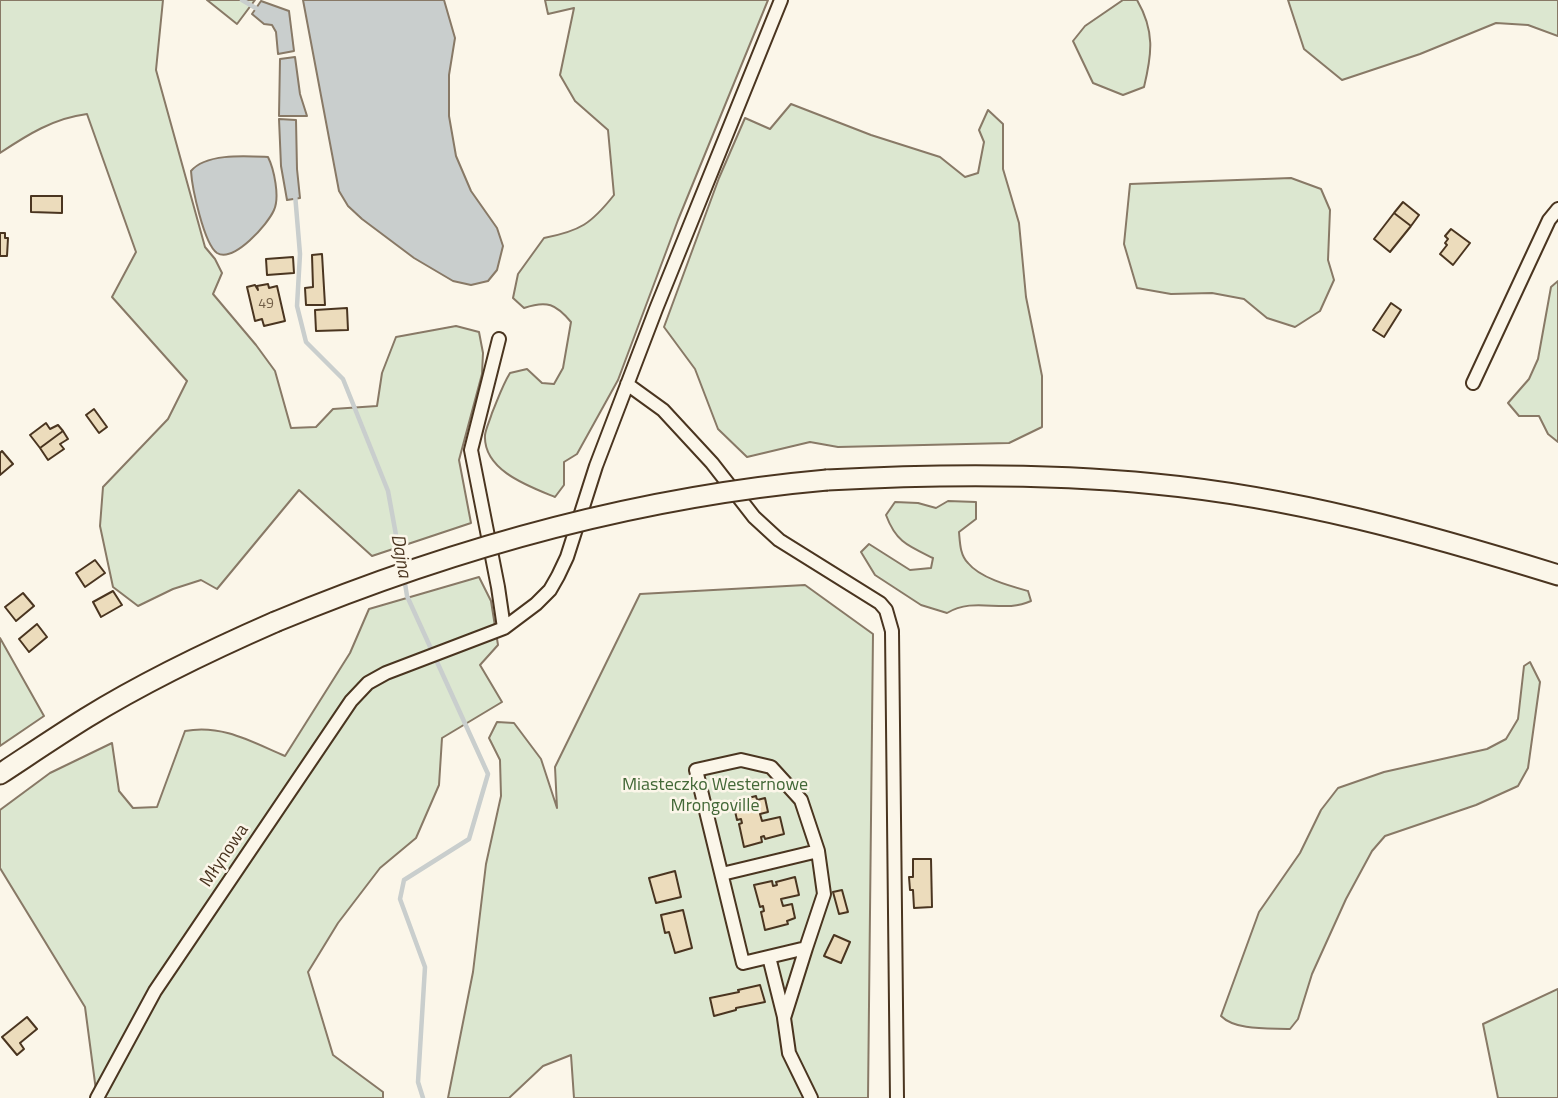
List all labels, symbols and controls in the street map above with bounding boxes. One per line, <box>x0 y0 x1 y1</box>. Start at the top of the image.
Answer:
house number: 49 <box>258 297 274 313</box>
water label: Dajna <box>385 532 415 580</box>
park label: Miasteczko Westernowe Mrongoville <box>622 775 808 818</box>
street label: Młynowa <box>196 820 254 892</box>

